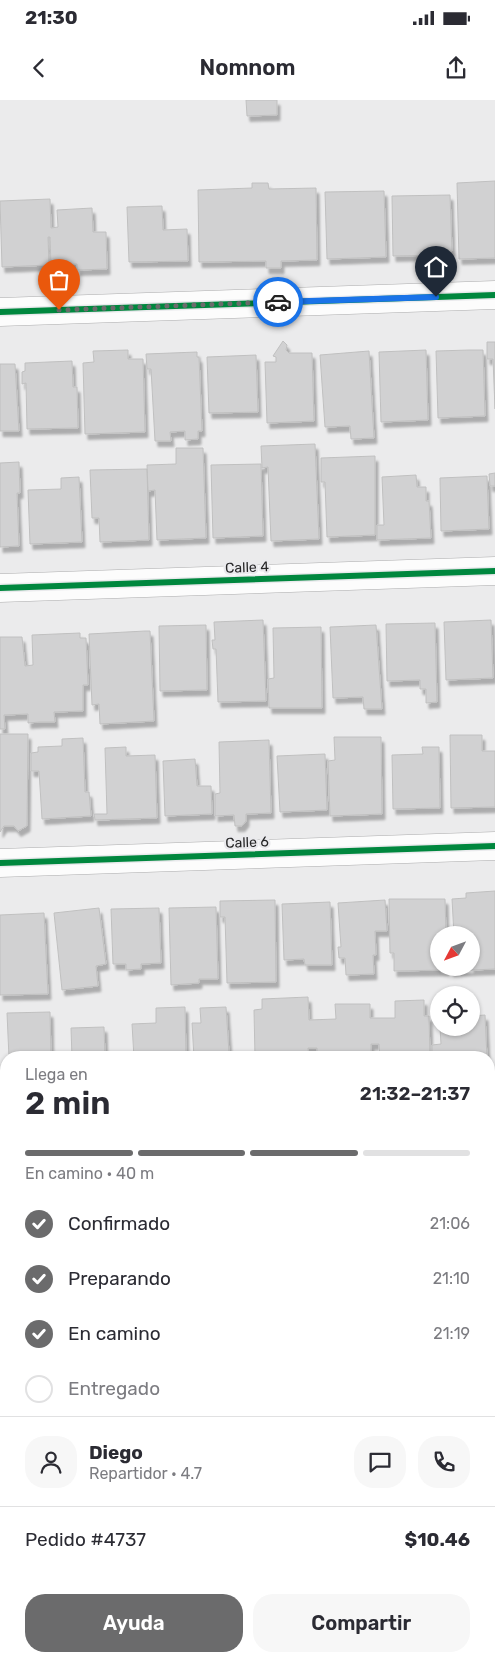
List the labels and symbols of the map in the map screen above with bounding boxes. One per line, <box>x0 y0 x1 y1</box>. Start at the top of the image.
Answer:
pin <box>415 246 457 297</box>
pin <box>38 259 80 310</box>
courier <box>253 277 303 327</box>
street label: Calle 4 <box>225 558 270 577</box>
street label: Calle 6 <box>225 833 269 852</box>
north arrow <box>430 926 480 976</box>

